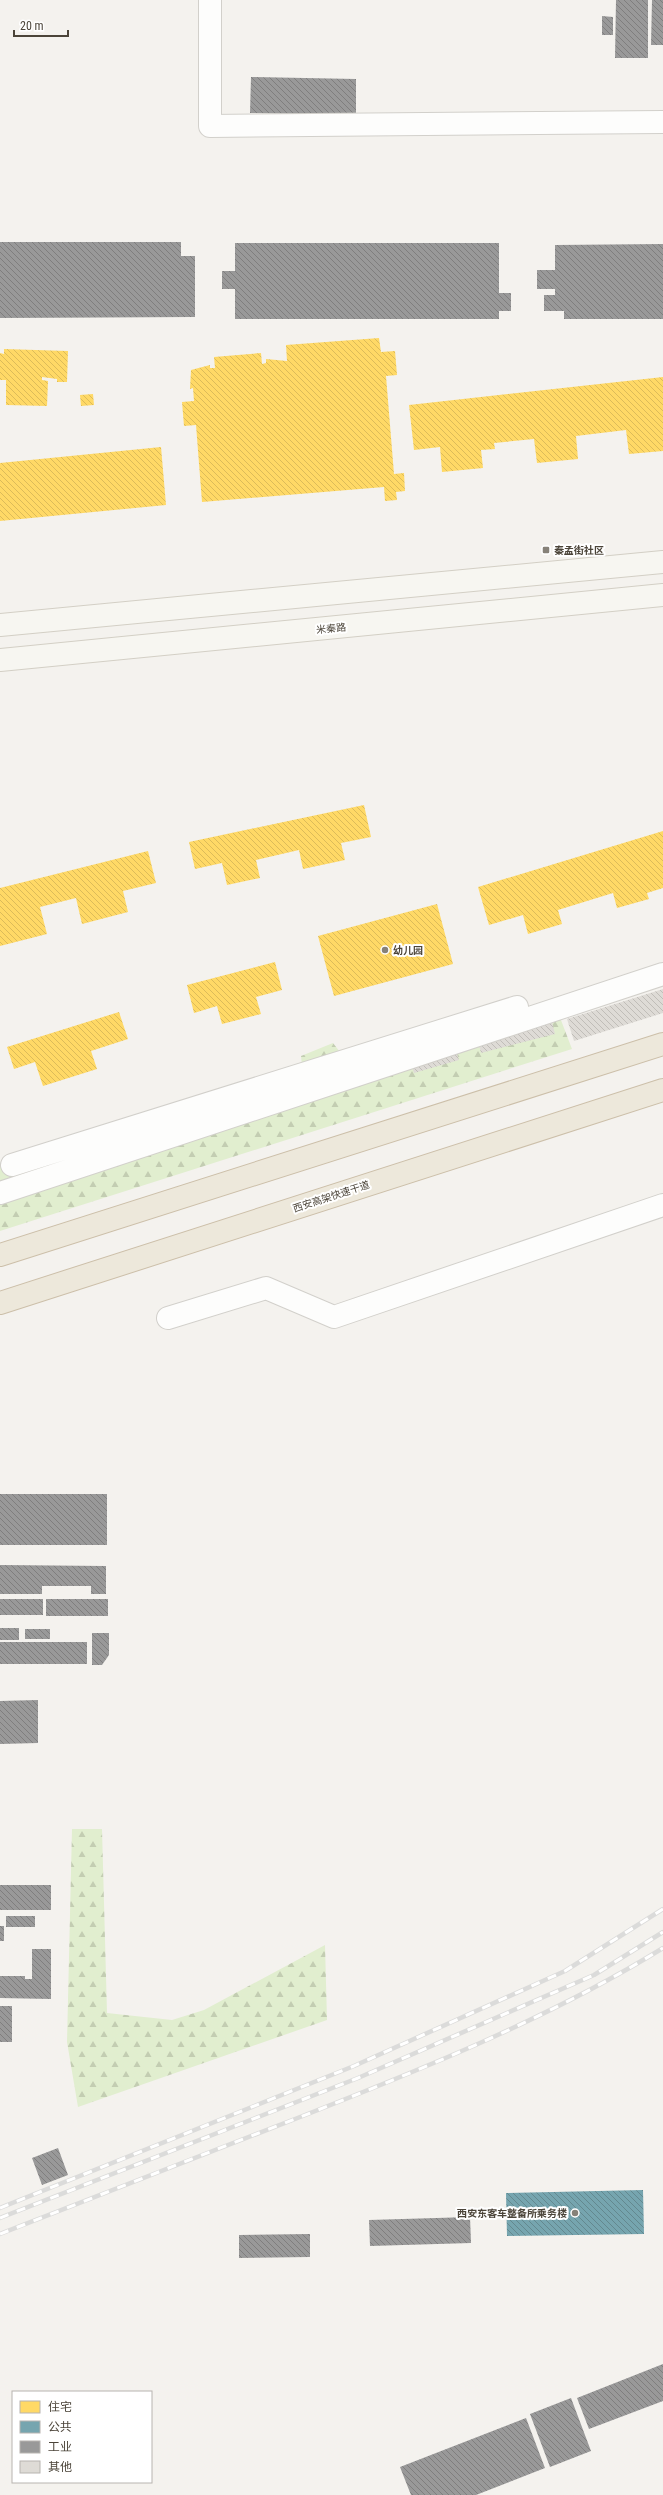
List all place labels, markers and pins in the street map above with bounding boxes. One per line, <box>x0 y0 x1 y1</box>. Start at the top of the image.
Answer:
place label: 秦孟街社区 <box>554 544 604 556</box>
marker: 秦孟街社区 <box>541 545 551 555</box>
place label: 幼儿园 <box>393 944 423 956</box>
marker: 幼儿园 <box>380 945 390 955</box>
place label: 西安东客车整备所乘务楼 <box>457 2208 567 2219</box>
marker: 西安东客车整备所乘务楼 <box>570 2208 580 2218</box>

